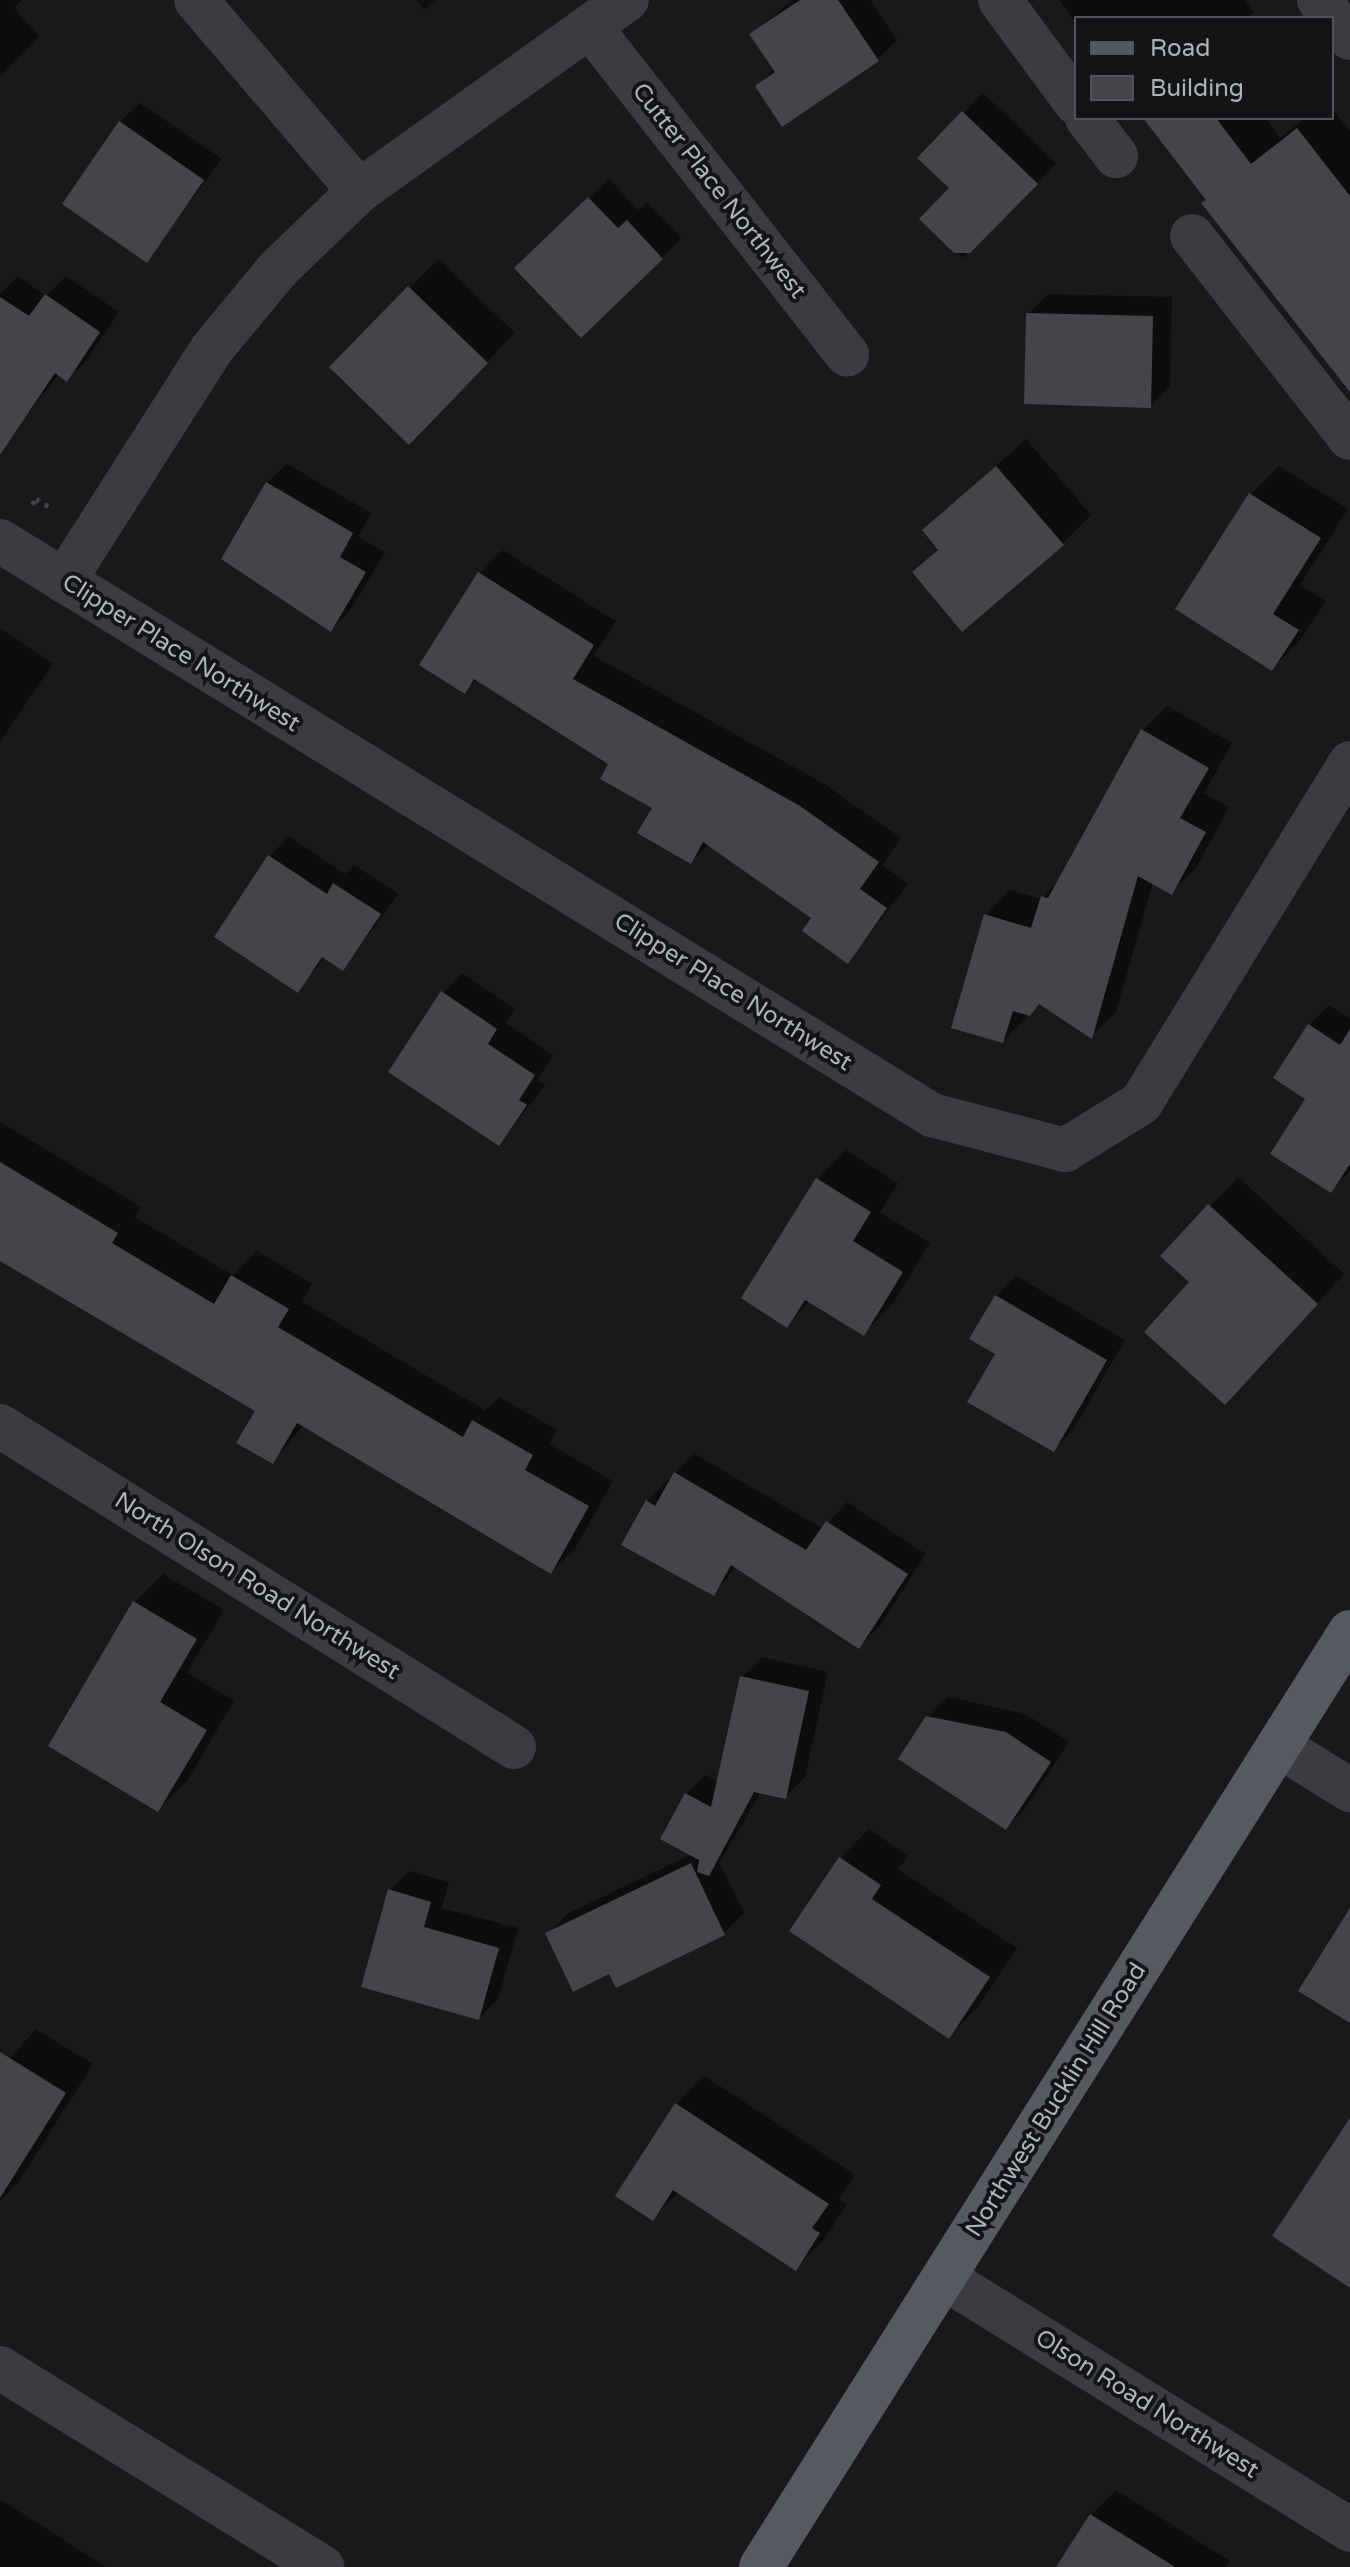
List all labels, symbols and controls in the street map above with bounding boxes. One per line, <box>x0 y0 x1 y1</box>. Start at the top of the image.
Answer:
legend <box>1074 16 1334 120</box>
text: Road <box>1150 34 1210 63</box>
text: Building <box>1150 74 1244 103</box>
street label: Cutter Place Northwest <box>626 78 812 304</box>
street label: Clipper Place Northwest <box>57 568 305 738</box>
street label: Clipper Place Northwest <box>609 907 857 1077</box>
street label: North Olson Road Northwest <box>109 1486 405 1686</box>
street label: Northwest Bucklin Hill Road <box>960 1958 1152 2242</box>
street label: Olson Road Northwest <box>1030 2323 1264 2485</box>

